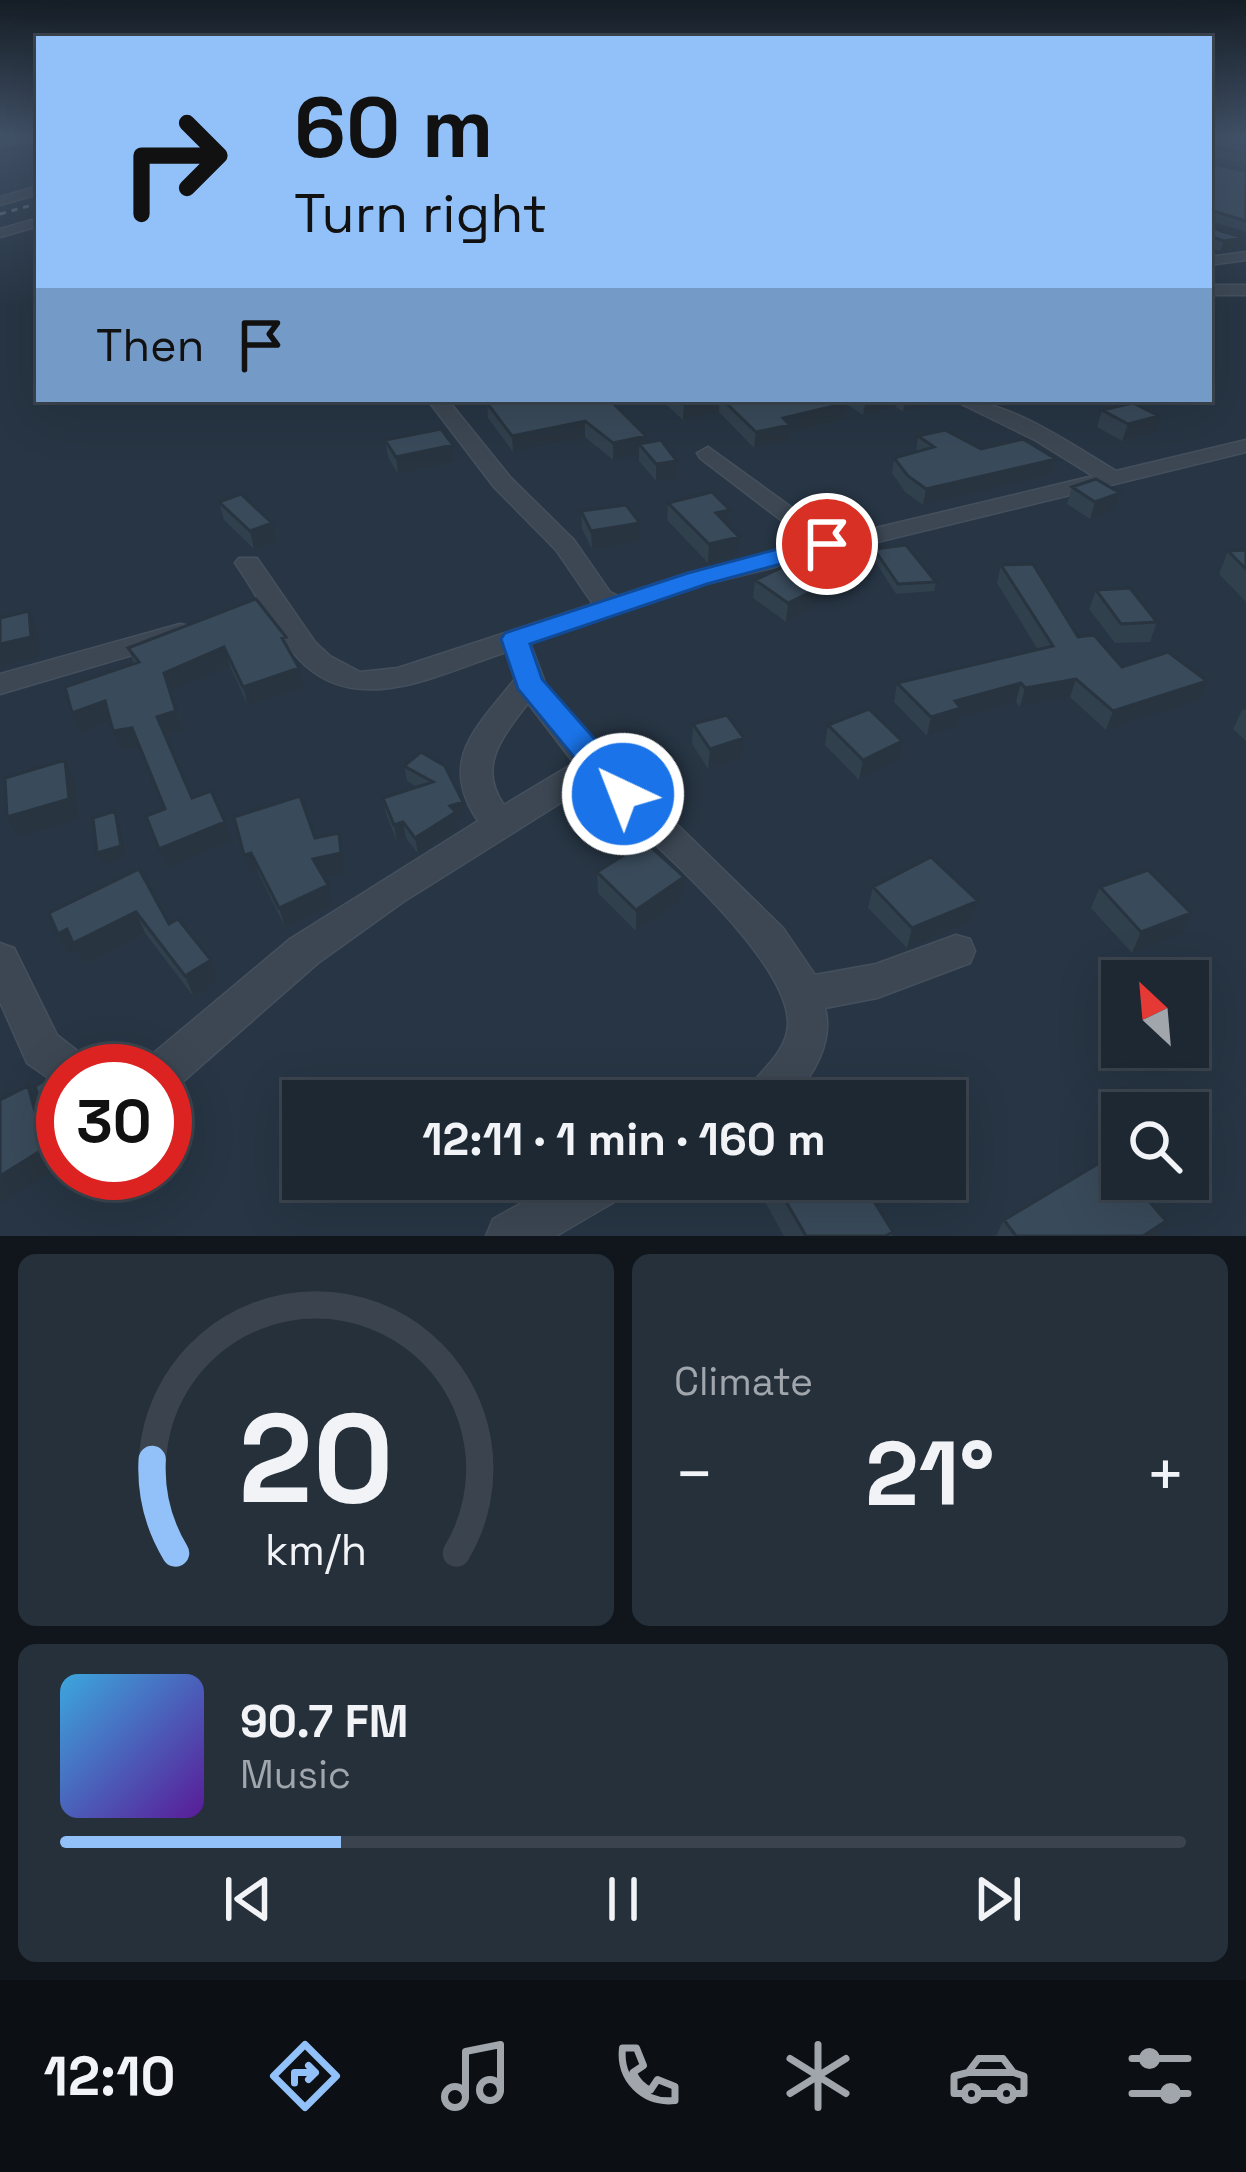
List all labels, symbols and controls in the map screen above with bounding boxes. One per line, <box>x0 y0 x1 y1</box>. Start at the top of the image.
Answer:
text: 60 m <box>294 74 493 182</box>
icon: right <box>96 84 252 240</box>
text: Turn right <box>294 179 547 248</box>
icon: arrive <box>228 312 294 378</box>
text: Then <box>96 317 204 374</box>
pin <box>776 493 878 595</box>
icon: arrive <box>794 511 860 577</box>
position arrow <box>560 731 686 857</box>
north arrow <box>1101 960 1209 1068</box>
map controls <box>1101 960 1209 1200</box>
speed limit sign: 30 <box>36 1044 192 1200</box>
button: search <box>1101 1092 1209 1200</box>
text: 12:11 · 1 min · 160 m <box>422 1111 826 1168</box>
text: Climate <box>674 1357 813 1406</box>
text: 20 <box>238 1379 393 1538</box>
text: 21° <box>865 1416 995 1531</box>
text: − <box>674 1432 715 1516</box>
text: + <box>1145 1432 1186 1516</box>
text: km/h <box>265 1523 367 1578</box>
text: 90.7 FM <box>240 1693 408 1750</box>
text: Music <box>240 1750 351 1799</box>
icon: previous <box>215 1866 281 1932</box>
icon: pause <box>590 1866 656 1932</box>
icon: next <box>965 1866 1031 1932</box>
icon: directions <box>263 2034 347 2118</box>
icon: music <box>434 2034 518 2118</box>
icon: phone <box>605 2034 689 2118</box>
icon: climate <box>776 2034 860 2118</box>
icon: car <box>947 2034 1031 2118</box>
icon: filters <box>1118 2034 1202 2118</box>
text: 12:10 <box>44 2042 176 2111</box>

